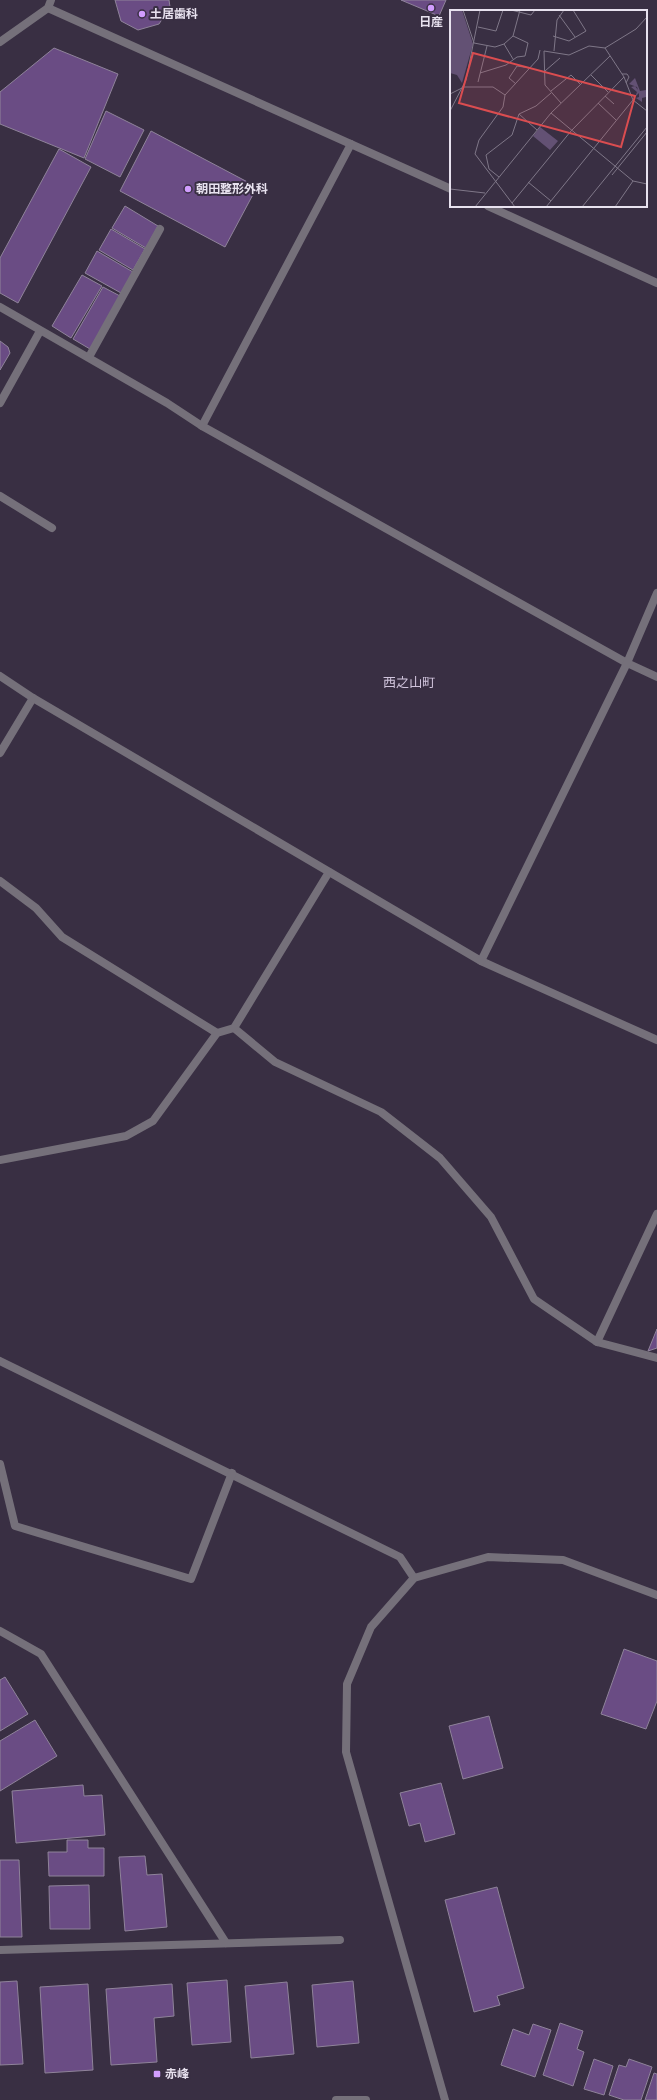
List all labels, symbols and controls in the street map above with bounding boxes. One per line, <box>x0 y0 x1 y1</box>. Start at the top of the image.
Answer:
marker: 日産 <box>426 3 436 13</box>
place label: 土居歯科 <box>150 7 198 21</box>
marker: 土居歯科 <box>137 9 147 19</box>
inset map <box>450 10 647 207</box>
place label: 日産 <box>419 15 443 29</box>
place label: 朝田整形外科 <box>196 182 268 196</box>
marker: 朝田整形外科 <box>183 184 193 194</box>
district label: 西之山町 <box>383 675 435 690</box>
place label: 赤峰 <box>165 2067 189 2081</box>
marker: 赤峰 <box>152 2069 162 2079</box>

